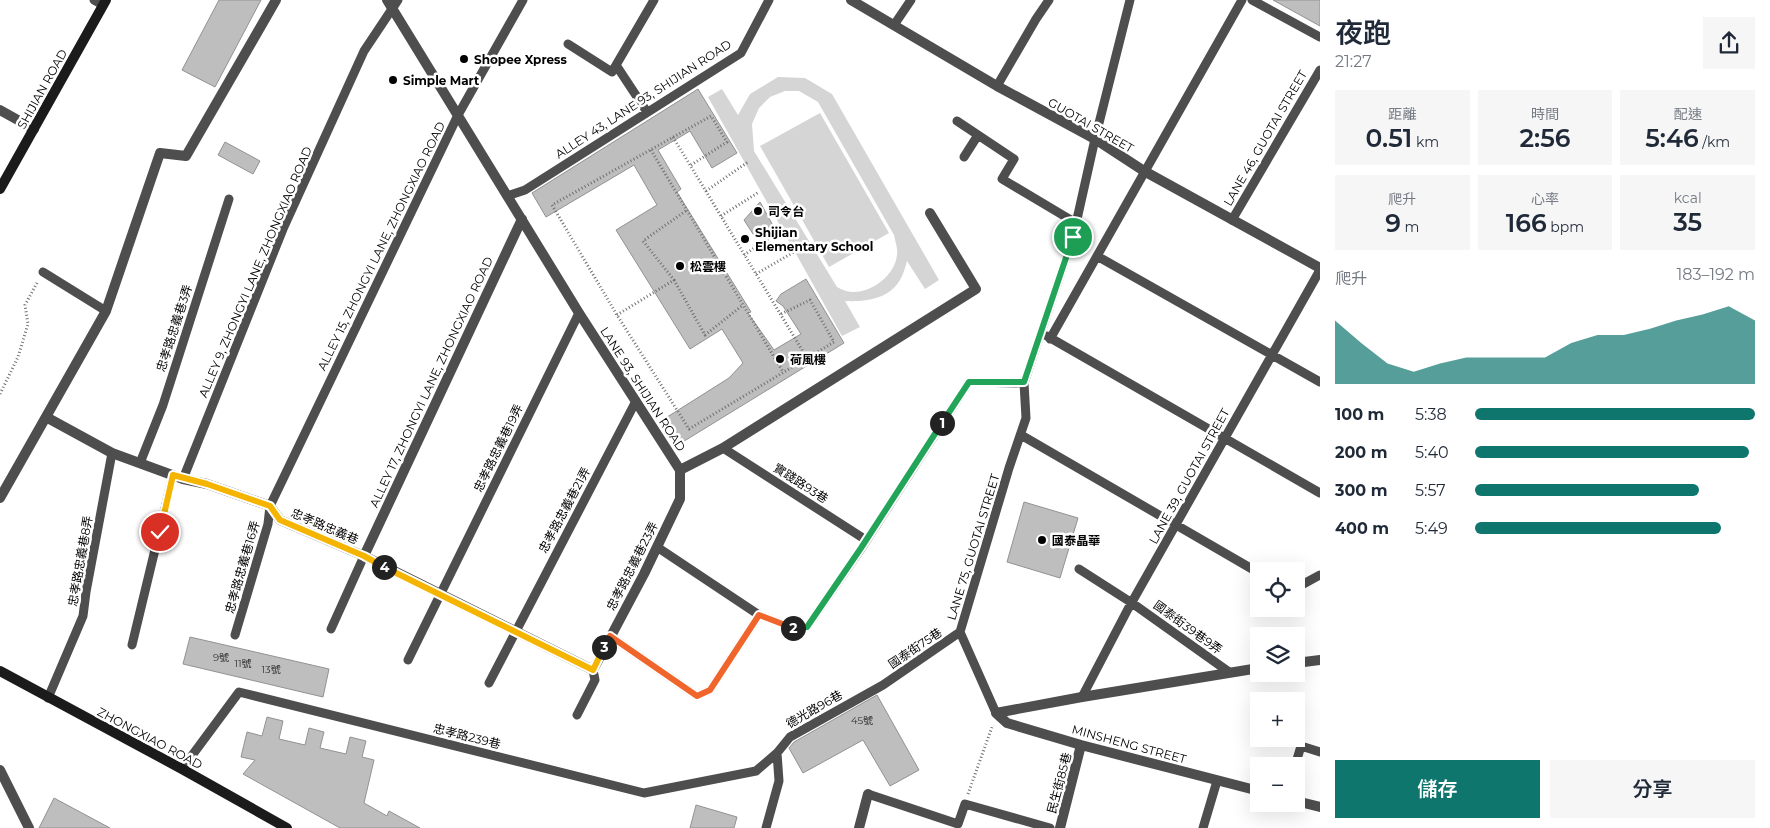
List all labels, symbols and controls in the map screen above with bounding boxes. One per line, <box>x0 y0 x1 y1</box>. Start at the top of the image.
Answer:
text: 夜跑 <box>1335 16 1391 50</box>
button: share <box>1703 17 1755 69</box>
street label: ALLEY 43, LANE 93, SHIJIAN ROAD <box>552 36 734 162</box>
street label: SHIJIAN ROAD <box>14 46 70 132</box>
place label: Shopee Xpress <box>474 52 567 67</box>
text: 21:27 <box>1335 52 1372 71</box>
marker: Shopee Xpress <box>458 53 470 65</box>
street label: LANE 46, GUOTAI STREET <box>1220 67 1310 208</box>
place label: Simple Mart <box>403 73 480 88</box>
marker: Simple Mart <box>387 74 399 86</box>
street label: GUOTAI STREET <box>1046 94 1137 156</box>
text: 距離 <box>1388 105 1416 123</box>
text: 時間 <box>1531 105 1559 123</box>
text: 配速 <box>1674 105 1702 123</box>
street label: ALLEY 15, ZHONGYI LANE, ZHONGXIAO ROAD <box>314 119 448 373</box>
text: 0.51 <box>1366 123 1412 153</box>
text: 2:56 <box>1520 123 1570 153</box>
text: 5:46 <box>1645 123 1699 153</box>
text: km <box>1412 133 1439 151</box>
text: /km <box>1699 133 1730 151</box>
street label: ALLEY 9, ZHONGYI LANE, ZHONGXIAO ROAD <box>195 144 315 400</box>
text: kcal <box>1674 189 1702 207</box>
text: 爬升 <box>1388 190 1416 208</box>
text: 心率 <box>1531 190 1559 208</box>
place label: 司令台 <box>768 204 804 219</box>
marker: 司令台 <box>752 205 764 217</box>
text: 35 <box>1673 207 1702 237</box>
text: 9 <box>1385 208 1401 238</box>
text: 166 <box>1506 208 1547 238</box>
pin <box>1052 216 1094 258</box>
text: m <box>1401 218 1419 236</box>
text: bpm <box>1547 218 1584 236</box>
icon: arrive <box>1059 223 1087 251</box>
place label: Shijian Elementary School <box>755 225 873 254</box>
marker: Shijian Elementary School <box>739 233 751 245</box>
street label: ALLEY 17, ZHONGYI LANE, ZHONGXIAO ROAD <box>366 254 496 510</box>
place label: 松雲樓 <box>690 259 726 274</box>
marker: 松雲樓 <box>674 260 686 272</box>
text: 183–192 m <box>1676 265 1755 284</box>
text: 爬升 <box>1335 269 1367 288</box>
street label: 忠孝路忠義巷3弄 <box>153 283 195 373</box>
street label: LANE 93, SHIJIAN ROAD <box>597 324 689 454</box>
place label: 荷風樓 <box>790 352 826 367</box>
marker: 荷風樓 <box>774 353 786 365</box>
street label: 忠孝路忠義巷19弄 <box>470 402 526 494</box>
text: 100 m <box>1335 405 1384 424</box>
text: 5:38 <box>1415 405 1447 424</box>
street label: LANE 39, GUOTAI STREET <box>1145 406 1233 546</box>
pin: 1 <box>930 410 954 436</box>
text: 1 <box>940 414 945 432</box>
text: 200 m <box>1335 443 1387 462</box>
text: 5:40 <box>1415 443 1449 462</box>
street label: 實踐路93巷 <box>771 460 831 506</box>
street label: 忠孝路忠義巷21弄 <box>535 464 593 556</box>
street label: LANE 75, GUOTAI STREET <box>944 472 1002 622</box>
text: 300 m <box>1335 481 1388 500</box>
text: 5:57 <box>1415 481 1446 500</box>
street label: 忠孝路忠義巷 <box>289 505 361 547</box>
pin <box>139 511 181 553</box>
street label: 忠孝路忠義巷8弄 <box>65 515 95 607</box>
icon: check <box>146 518 174 546</box>
street label: 忠孝路忠義巷16弄 <box>222 519 262 615</box>
street label: 忠孝路忠義巷23弄 <box>603 519 661 613</box>
text: 400 m <box>1335 519 1389 538</box>
text: 5:49 <box>1415 519 1448 538</box>
place label: 國泰晶華 <box>1052 533 1100 548</box>
marker: 國泰晶華 <box>1036 534 1048 546</box>
pin: 4 <box>372 554 396 580</box>
text: 4 <box>380 558 389 576</box>
map controls <box>1250 562 1305 812</box>
button: locate <box>1250 562 1305 617</box>
street label: 國泰街39巷9弄 <box>1151 597 1225 657</box>
pin: 2 <box>780 616 806 640</box>
text: 2 <box>789 619 798 637</box>
street label: 國泰街75巷 <box>885 625 945 671</box>
button: layers <box>1250 627 1305 682</box>
pin: 3 <box>592 634 616 660</box>
text: 3 <box>600 638 609 656</box>
house number: 9號 <box>213 651 229 664</box>
house number: 11號 <box>234 657 252 670</box>
house number: 13號 <box>261 663 281 676</box>
street label: 德光路96巷 <box>783 687 845 731</box>
button: + <box>1250 692 1305 747</box>
street label: ZHONGXIAO ROAD <box>95 704 205 772</box>
house number: 45號 <box>851 714 873 727</box>
street label: 忠孝路239巷 <box>432 720 502 752</box>
street label: MINSHENG STREET <box>1070 721 1188 767</box>
street label: 民生街85巷 <box>1044 751 1074 815</box>
button: − <box>1250 757 1305 812</box>
button: 儲存 <box>1335 760 1540 818</box>
button: 分享 <box>1550 760 1755 818</box>

